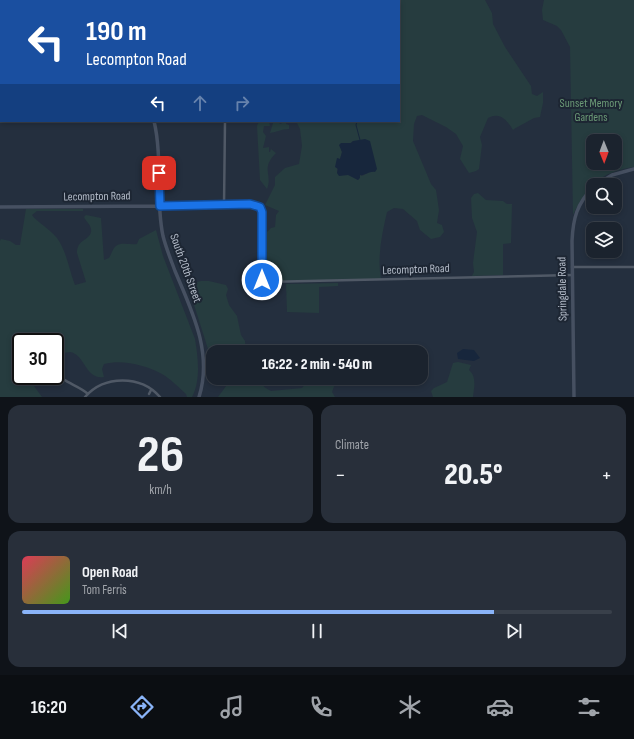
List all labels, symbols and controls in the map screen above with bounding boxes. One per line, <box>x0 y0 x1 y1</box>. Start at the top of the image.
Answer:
text: 190 m <box>86 15 147 48</box>
icon: left <box>20 16 72 68</box>
text: Lecompton Road <box>86 49 187 70</box>
icon: left <box>147 92 169 114</box>
icon: ahead <box>189 92 211 114</box>
icon: right <box>231 92 253 114</box>
park label: Sunset Memory Gardens <box>560 96 623 125</box>
north arrow <box>586 134 622 170</box>
map controls <box>586 134 622 258</box>
pin <box>142 156 176 190</box>
icon: arrive <box>148 162 170 184</box>
button: search <box>586 178 622 214</box>
street label: Lecompton Road <box>63 188 131 205</box>
button: layers <box>586 222 622 258</box>
street label: South 20th Street <box>166 232 205 305</box>
street label: Springdale Road <box>554 257 571 321</box>
position arrow <box>241 259 283 301</box>
street label: Lecompton Road <box>382 261 450 278</box>
speed limit sign: 30 <box>12 333 64 385</box>
text: 16:22 · 2 min · 540 m <box>262 355 372 374</box>
text: 26 <box>137 424 184 487</box>
text: Climate <box>335 437 369 453</box>
text: 20.5° <box>444 457 503 493</box>
text: − <box>335 462 346 489</box>
text: + <box>601 462 612 489</box>
text: km/h <box>149 482 172 498</box>
text: Open Road <box>82 563 138 582</box>
text: Tom Ferris <box>82 582 127 598</box>
icon: previous <box>109 620 131 642</box>
icon: pause <box>306 620 328 642</box>
icon: next <box>503 620 525 642</box>
icon: directions <box>128 693 156 721</box>
icon: music <box>218 693 246 721</box>
icon: phone <box>307 693 335 721</box>
icon: climate <box>396 693 424 721</box>
icon: car <box>486 693 514 721</box>
icon: filters <box>575 693 603 721</box>
text: 16:20 <box>31 697 67 718</box>

